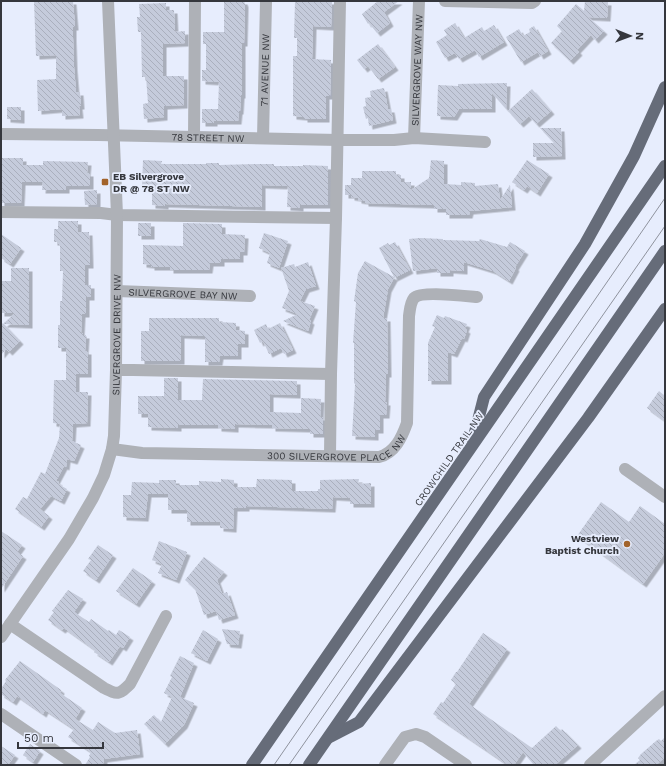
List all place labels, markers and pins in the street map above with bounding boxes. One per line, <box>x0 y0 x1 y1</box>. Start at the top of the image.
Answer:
place label: EB Silvergrove DR @ 78 ST NW <box>113 171 190 194</box>
marker: EB Silvergrove DR @ 78 ST NW <box>100 177 110 187</box>
place label: Westview Baptist Church <box>545 533 619 556</box>
marker: Westview Baptist Church <box>622 539 632 549</box>

